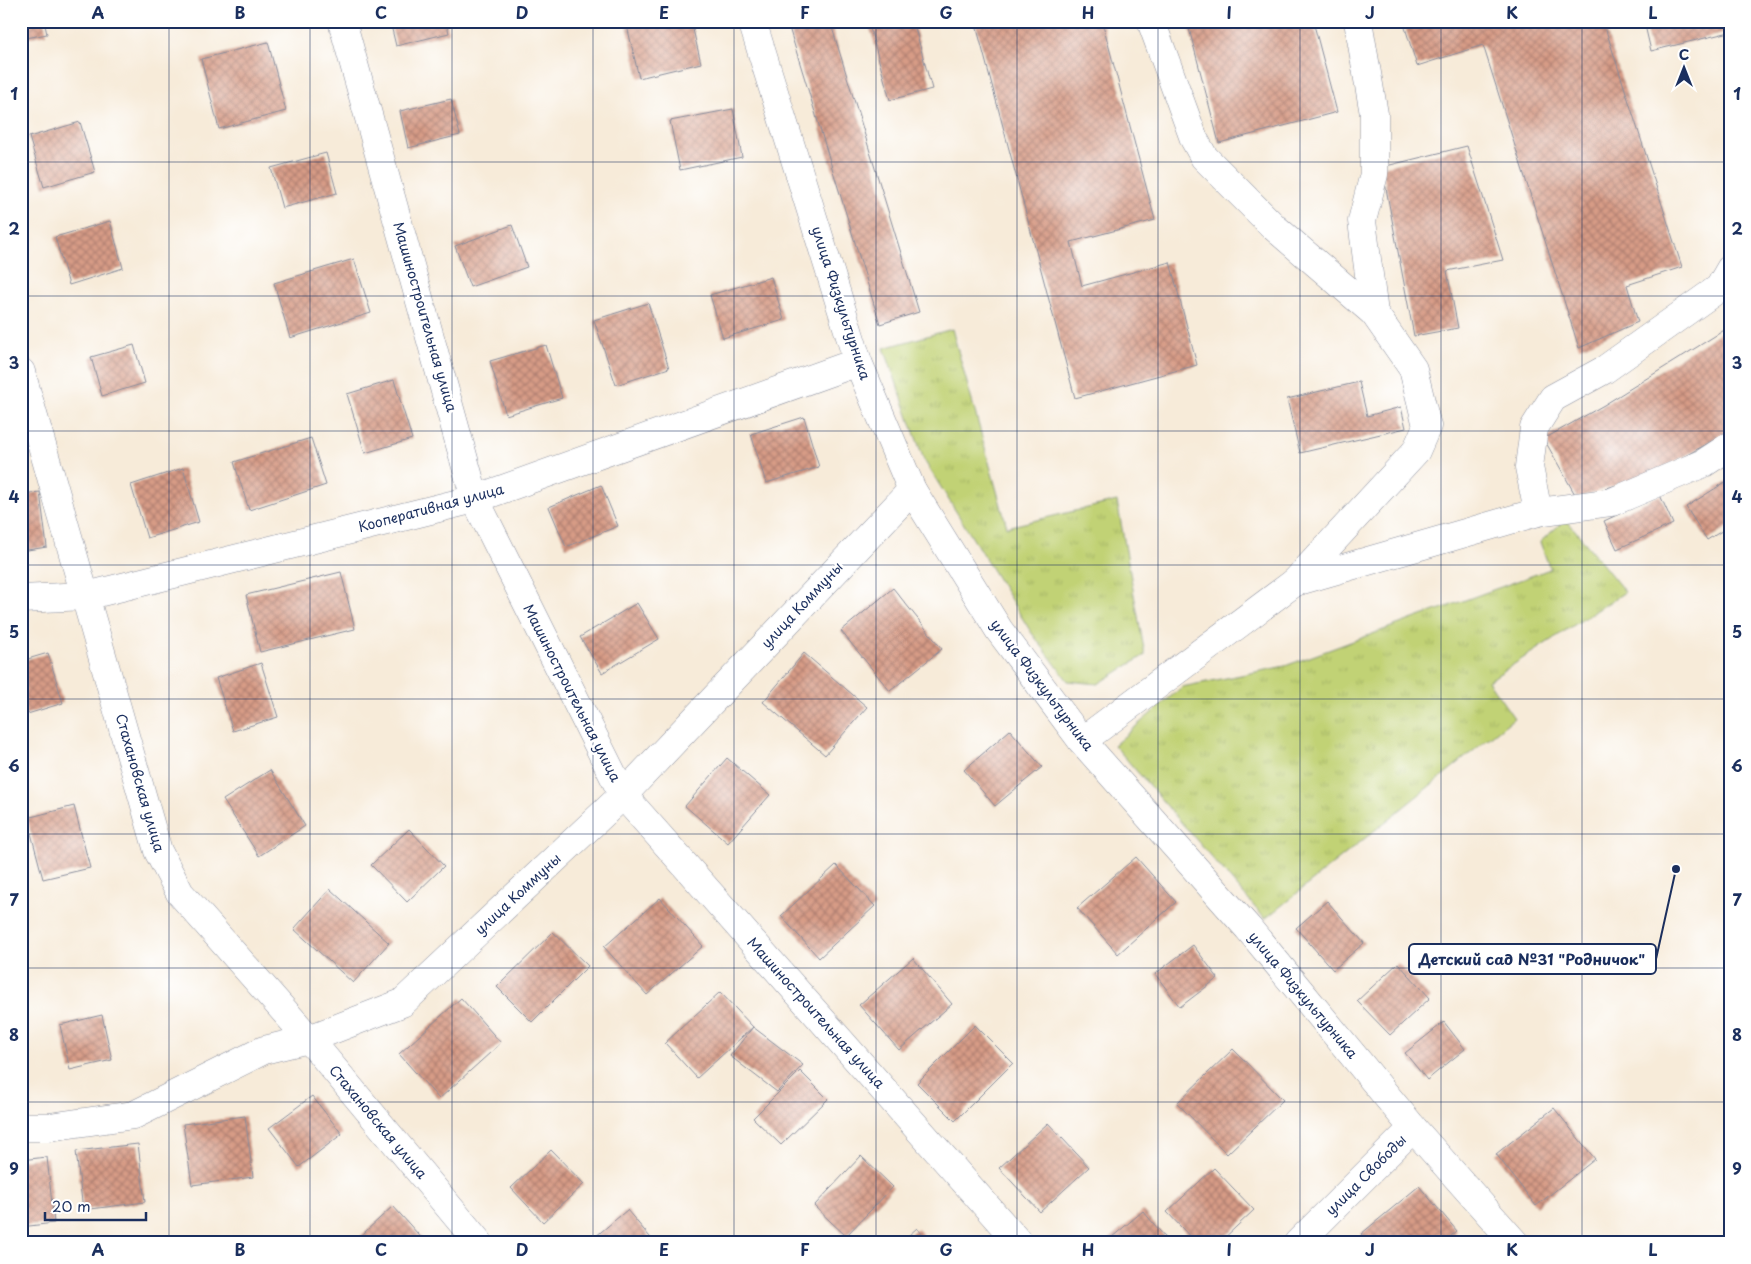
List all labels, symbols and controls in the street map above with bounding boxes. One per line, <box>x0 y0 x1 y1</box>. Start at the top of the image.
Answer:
text: A <box>92 0 105 24</box>
text: B <box>235 0 246 24</box>
text: C <box>375 0 387 24</box>
text: D <box>516 0 528 24</box>
text: E <box>659 0 669 24</box>
text: F <box>800 0 810 24</box>
text: G <box>939 0 953 24</box>
text: H <box>1082 0 1094 24</box>
text: I <box>1226 0 1232 24</box>
text: J <box>1365 0 1375 24</box>
text: K <box>1506 0 1518 24</box>
text: L <box>1648 0 1658 24</box>
north arrow <box>1658 42 1708 92</box>
text: С <box>1679 44 1689 65</box>
text: 1 <box>10 81 18 105</box>
text: 1 <box>1733 81 1741 105</box>
text: 2 <box>8 216 20 240</box>
text: 2 <box>1731 216 1743 240</box>
street label: Машиностроительная улица <box>388 219 463 415</box>
street label: улица Физкультурника <box>807 223 876 383</box>
text: 3 <box>9 350 19 374</box>
text: 3 <box>1732 350 1742 374</box>
street label: Кооперативная улица <box>356 478 506 537</box>
text: 4 <box>9 484 20 508</box>
text: 4 <box>1732 484 1743 508</box>
street label: улица Коммуны <box>756 557 847 653</box>
street label: Машиностроительная улица <box>518 600 627 785</box>
street label: улица Физкультурника <box>986 614 1099 755</box>
text: 5 <box>9 619 19 643</box>
text: 5 <box>1732 619 1742 643</box>
street label: Стахановская улица <box>111 711 170 855</box>
text: 6 <box>8 753 20 777</box>
text: 6 <box>1731 753 1743 777</box>
street label: улица Коммуны <box>470 848 566 939</box>
text: 7 <box>9 887 19 911</box>
text: 7 <box>1732 887 1742 911</box>
street label: улица Физкультурника <box>1244 927 1363 1063</box>
street label: Машиностроительная улица <box>743 932 890 1093</box>
callout: Детский сад №31 "Родничок" <box>1409 944 1656 974</box>
text: Детский сад №31 "Родничок" <box>1418 947 1645 970</box>
text: 8 <box>9 1022 19 1046</box>
text: 8 <box>1732 1022 1742 1046</box>
street label: Стахановская улица <box>324 1060 433 1183</box>
street label: улица Свободы <box>1320 1129 1411 1220</box>
text: 9 <box>9 1156 19 1180</box>
text: 9 <box>1732 1156 1742 1180</box>
scale bar <box>45 1189 146 1221</box>
text: 20 m <box>52 1194 91 1217</box>
text: A <box>92 1237 105 1261</box>
text: B <box>235 1237 246 1261</box>
text: C <box>375 1237 387 1261</box>
text: D <box>516 1237 528 1261</box>
text: E <box>659 1237 669 1261</box>
text: F <box>800 1237 810 1261</box>
text: G <box>939 1237 953 1261</box>
text: H <box>1082 1237 1094 1261</box>
text: I <box>1226 1237 1232 1261</box>
text: J <box>1365 1237 1375 1261</box>
text: K <box>1506 1237 1518 1261</box>
text: L <box>1648 1237 1658 1261</box>

